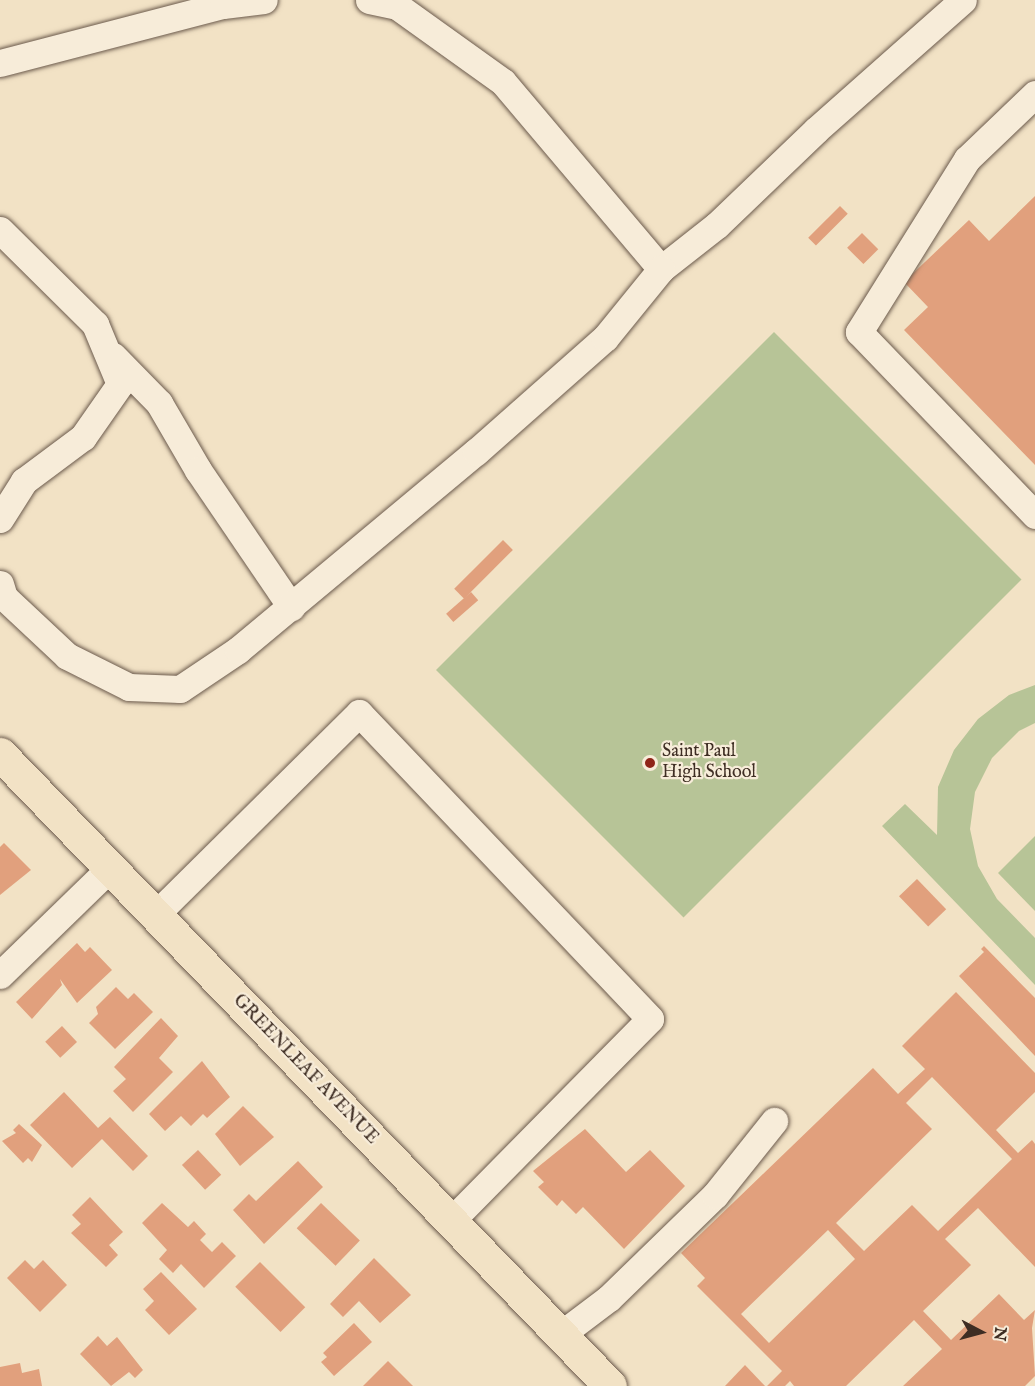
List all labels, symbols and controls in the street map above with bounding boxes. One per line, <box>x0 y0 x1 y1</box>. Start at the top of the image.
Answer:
place label: Saint Paul High School <box>662 742 756 784</box>
marker: Saint Paul High School <box>643 756 657 770</box>
street label: GREENLEAF AVENUE <box>228 991 382 1149</box>
north arrow <box>951 1302 1011 1362</box>
text: N <box>988 1326 1010 1342</box>

